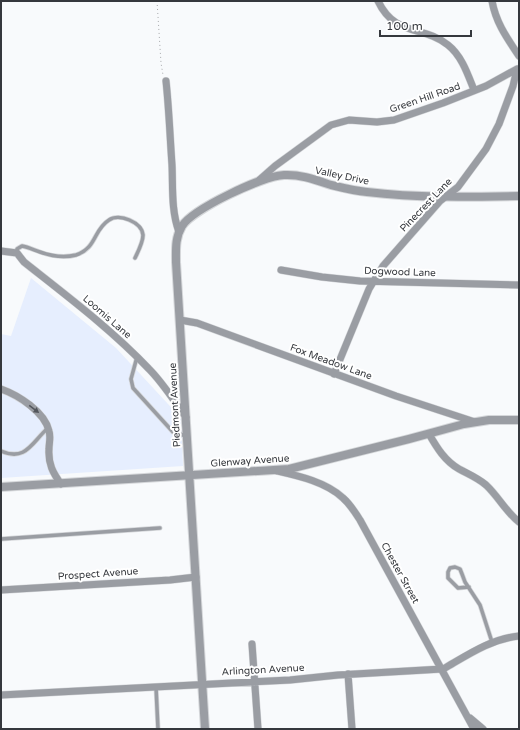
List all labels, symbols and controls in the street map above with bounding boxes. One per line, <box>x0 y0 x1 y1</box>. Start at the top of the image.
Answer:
scale bar <box>380 12 471 38</box>
text: 100 m <box>386 19 423 33</box>
street label: Green Hill Road <box>388 80 462 116</box>
street label: Valley Drive <box>314 164 371 188</box>
street label: Pinecrest Lane <box>397 175 455 234</box>
street label: Dogwood Lane <box>364 265 436 279</box>
street label: Loomis Lane <box>80 293 134 341</box>
street label: Fox Meadow Lane <box>288 342 374 383</box>
street label: Piedmont Avenue <box>167 362 183 448</box>
one-way arrow <box>28 405 39 414</box>
street label: Glenway Avenue <box>210 452 290 470</box>
street label: Chester Street <box>378 540 422 606</box>
street label: Prospect Avenue <box>57 565 139 583</box>
street label: Arlington Avenue <box>221 662 305 678</box>

